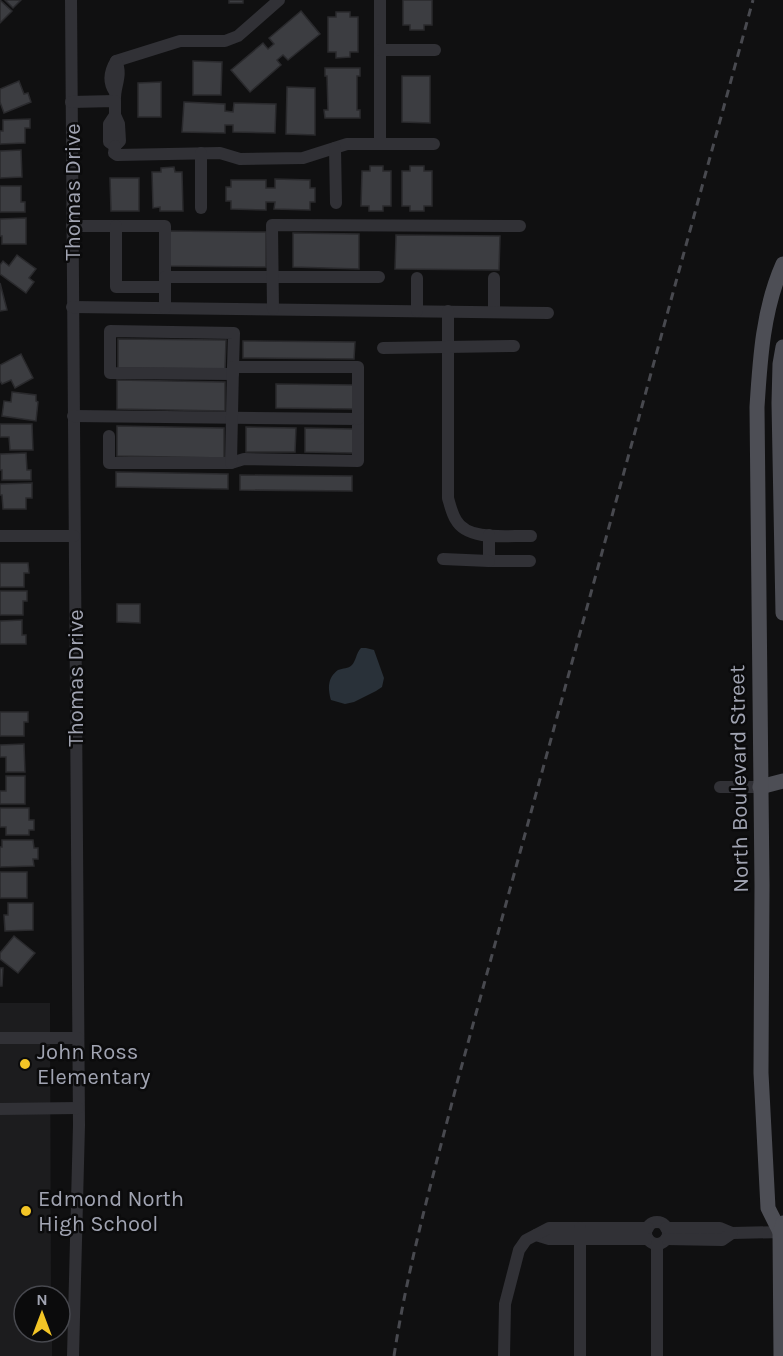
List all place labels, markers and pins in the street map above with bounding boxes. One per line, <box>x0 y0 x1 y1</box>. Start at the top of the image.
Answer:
place label: John Ross Elementary <box>37 1039 151 1090</box>
marker: John Ross Elementary <box>18 1057 32 1071</box>
place label: Edmond North High School <box>38 1186 184 1237</box>
marker: Edmond North High School <box>19 1204 33 1218</box>

